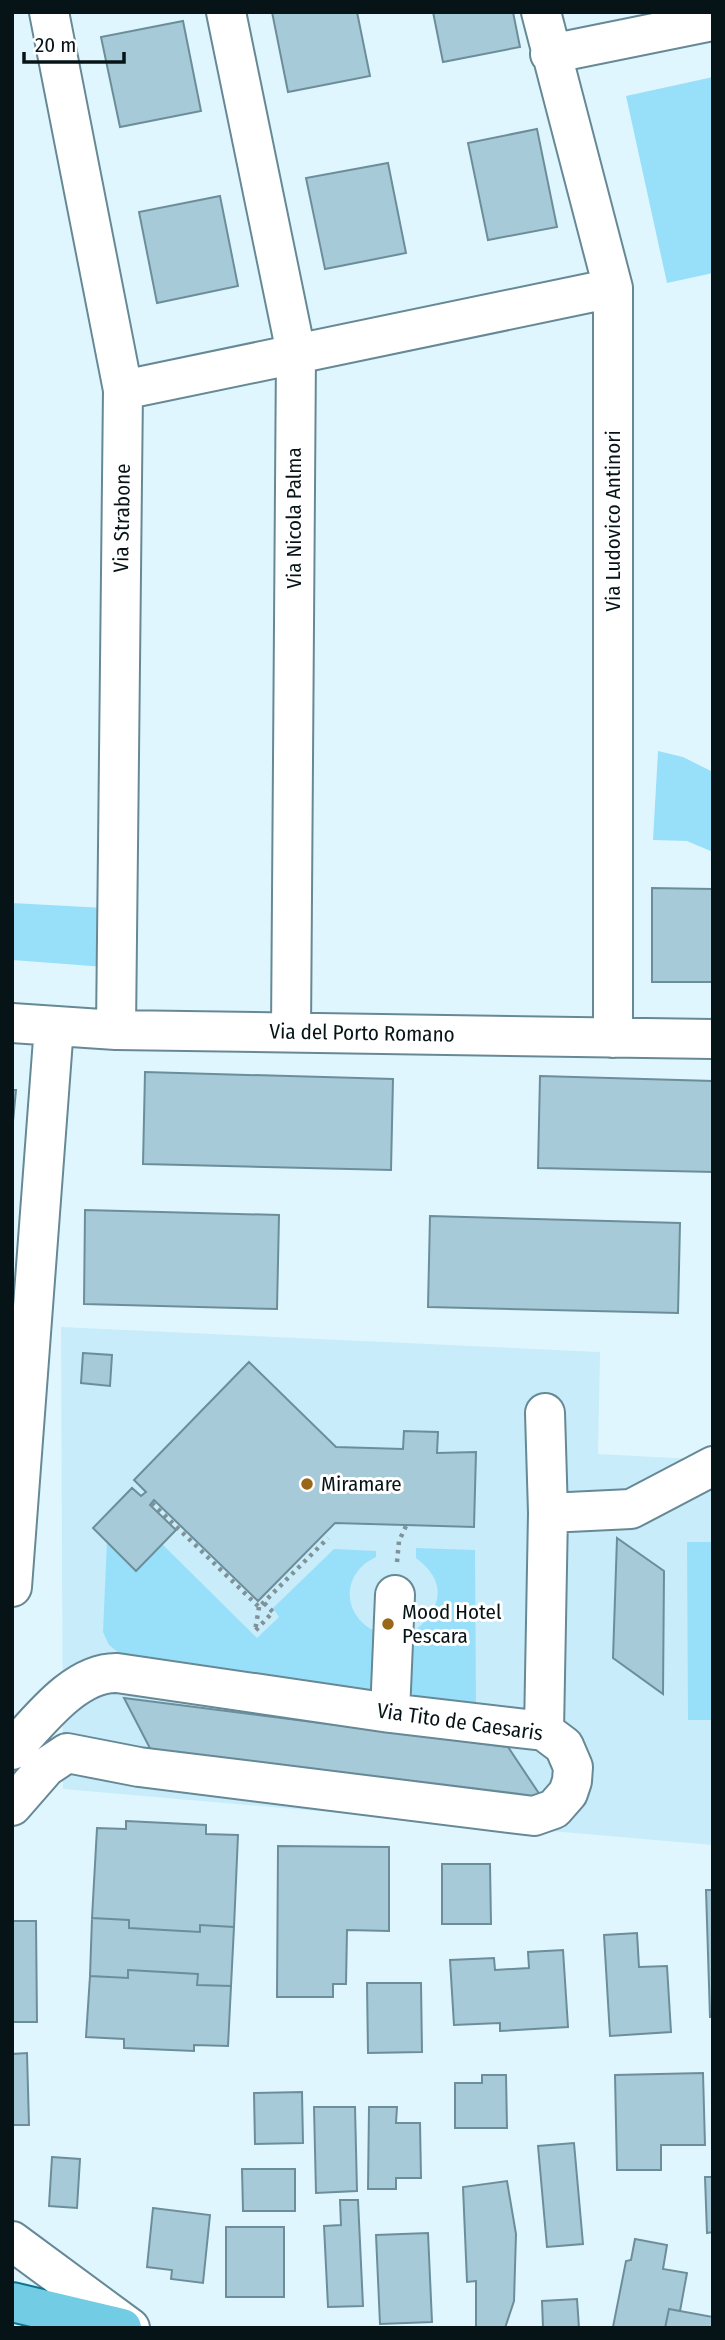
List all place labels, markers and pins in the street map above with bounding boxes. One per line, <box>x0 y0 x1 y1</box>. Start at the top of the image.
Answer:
place label: Miramare <box>321 1471 402 1497</box>
marker: Miramare <box>299 1476 315 1492</box>
place label: Mood Hotel Pescara <box>402 1599 502 1649</box>
marker: Mood Hotel Pescara <box>380 1616 396 1632</box>

